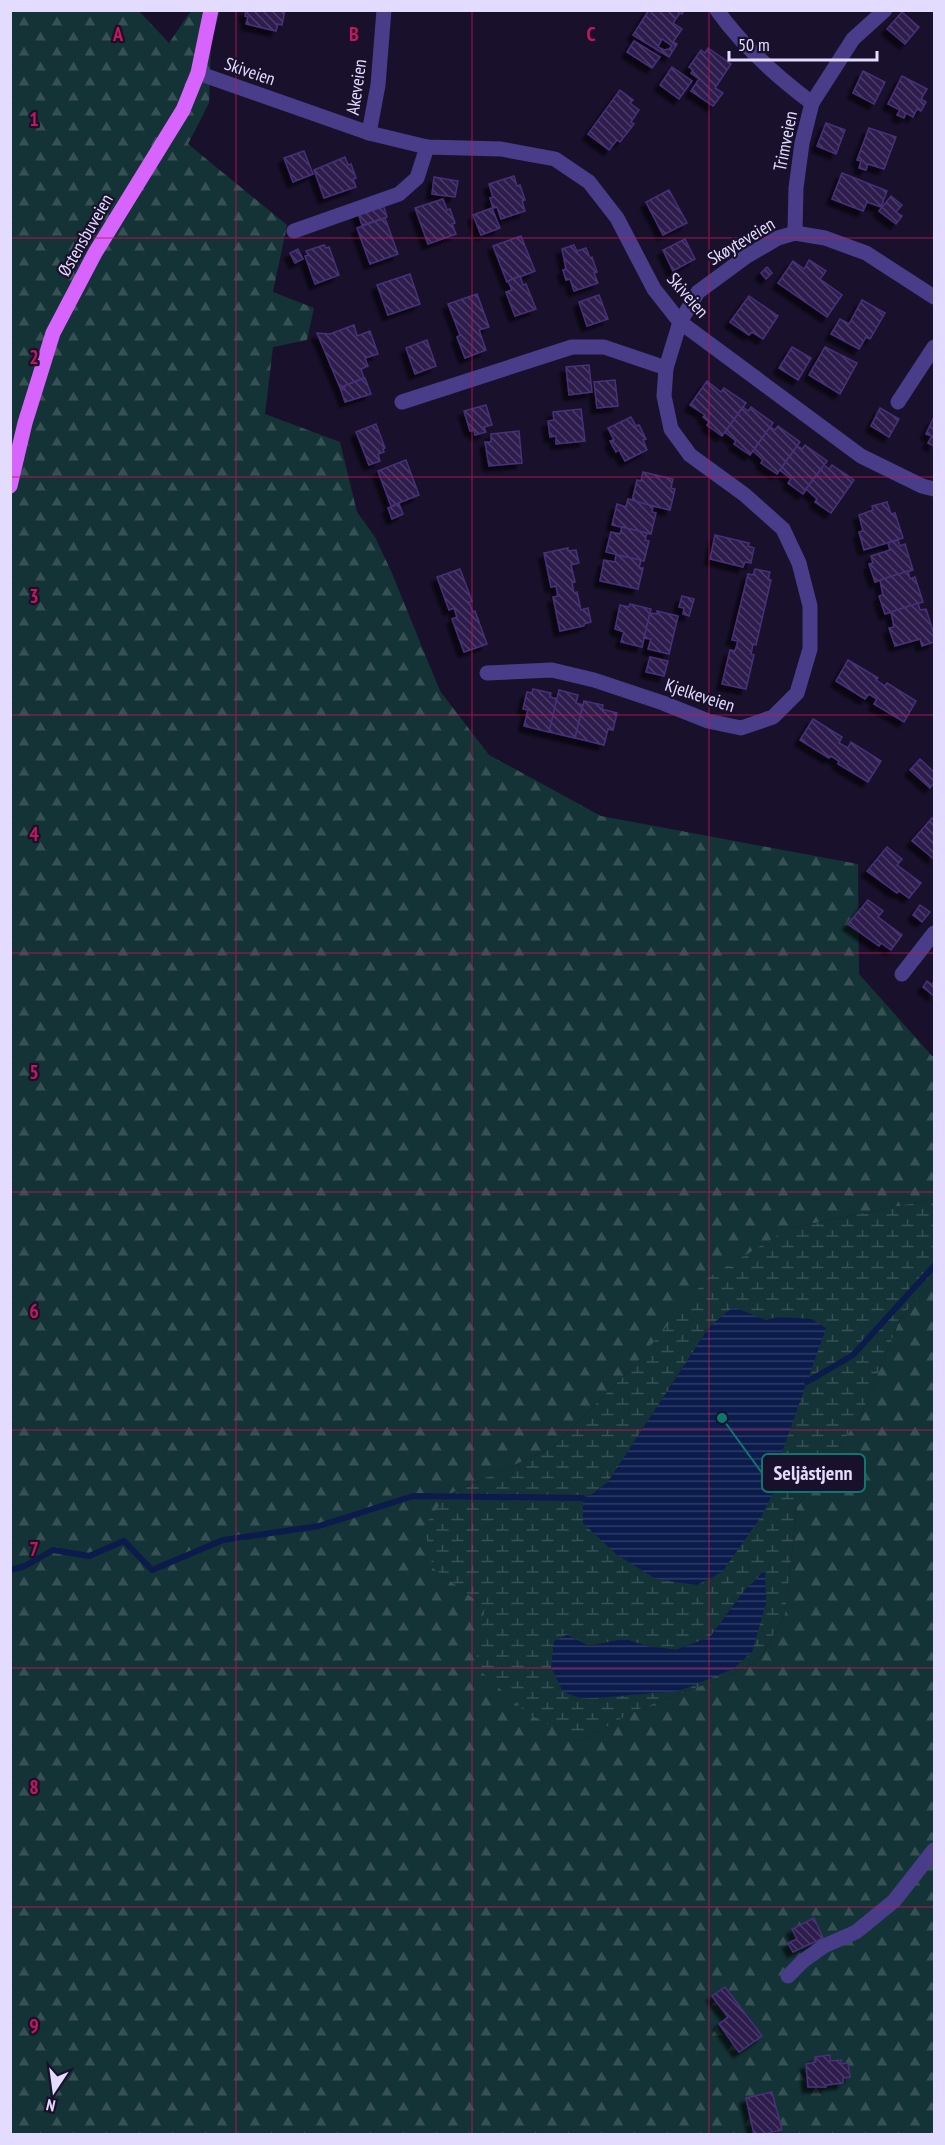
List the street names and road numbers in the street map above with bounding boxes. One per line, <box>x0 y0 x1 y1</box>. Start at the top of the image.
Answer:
street label: Skiveien <box>222 52 278 90</box>
street label: Akeveien <box>341 58 371 116</box>
street label: Trimveien <box>768 109 802 173</box>
street label: Østensbuveien <box>52 190 118 280</box>
street label: Skøyteveien <box>703 212 779 270</box>
street label: Skiveien <box>662 268 714 322</box>
street label: Kjelkeveien <box>662 673 738 717</box>

